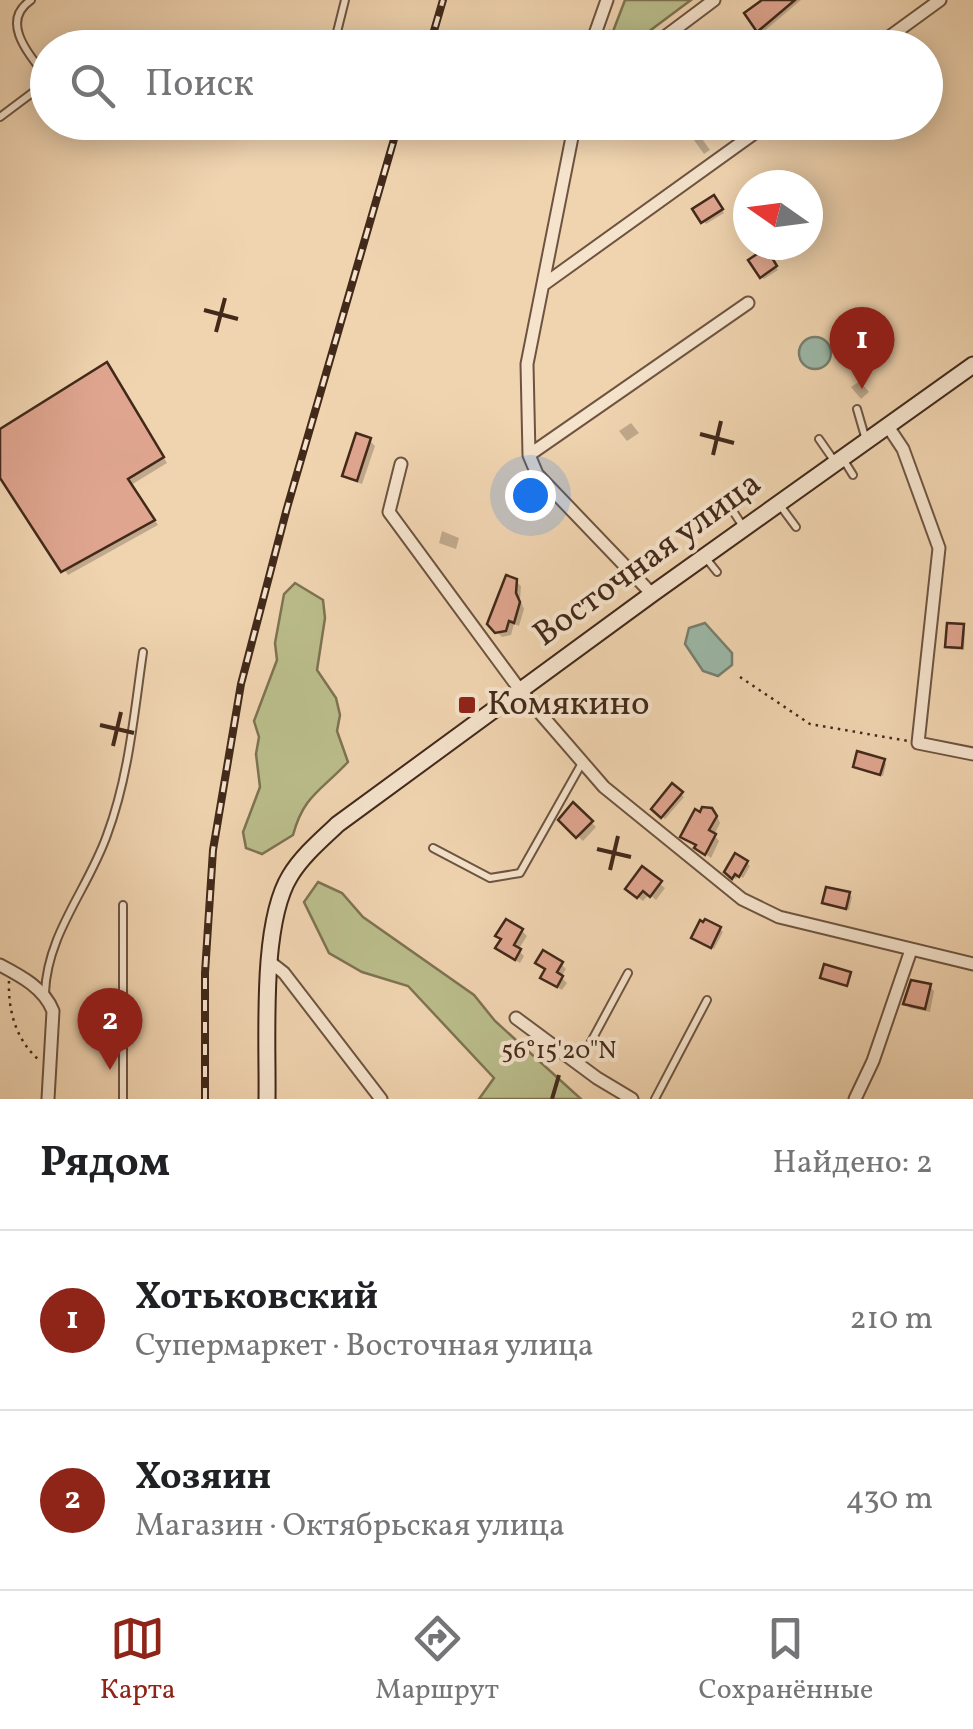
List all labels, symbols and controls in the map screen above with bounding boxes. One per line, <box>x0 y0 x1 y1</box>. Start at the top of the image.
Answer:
search box <box>30 30 943 140</box>
icon: search <box>65 58 120 113</box>
text: Поиск <box>145 59 254 112</box>
north arrow <box>733 170 823 260</box>
pin: 1 <box>830 306 894 389</box>
street label: Восточная улица <box>524 461 772 659</box>
your location <box>505 470 556 521</box>
place label: Комякино <box>487 681 650 729</box>
marker: Комякино <box>456 694 478 716</box>
pin: 2 <box>78 988 142 1070</box>
text: 56°15'20"N <box>501 1034 617 1069</box>
text: Рядом <box>40 1135 170 1194</box>
text: Найдено: 2 <box>773 1142 933 1186</box>
text: Хотьковский <box>135 1272 378 1325</box>
text: 1 <box>66 1298 79 1342</box>
text: 210 m <box>849 1298 933 1342</box>
text: Супермаркет · Восточная улица <box>135 1325 594 1369</box>
text: Хозяин <box>135 1452 271 1505</box>
text: 2 <box>64 1478 81 1522</box>
text: 430 m <box>845 1478 933 1522</box>
text: Магазин · Октябрьская улица <box>135 1505 565 1549</box>
tab: Карта <box>100 1611 176 1710</box>
tab: Маршрут <box>375 1611 499 1710</box>
tab: Сохранённые <box>699 1611 873 1710</box>

